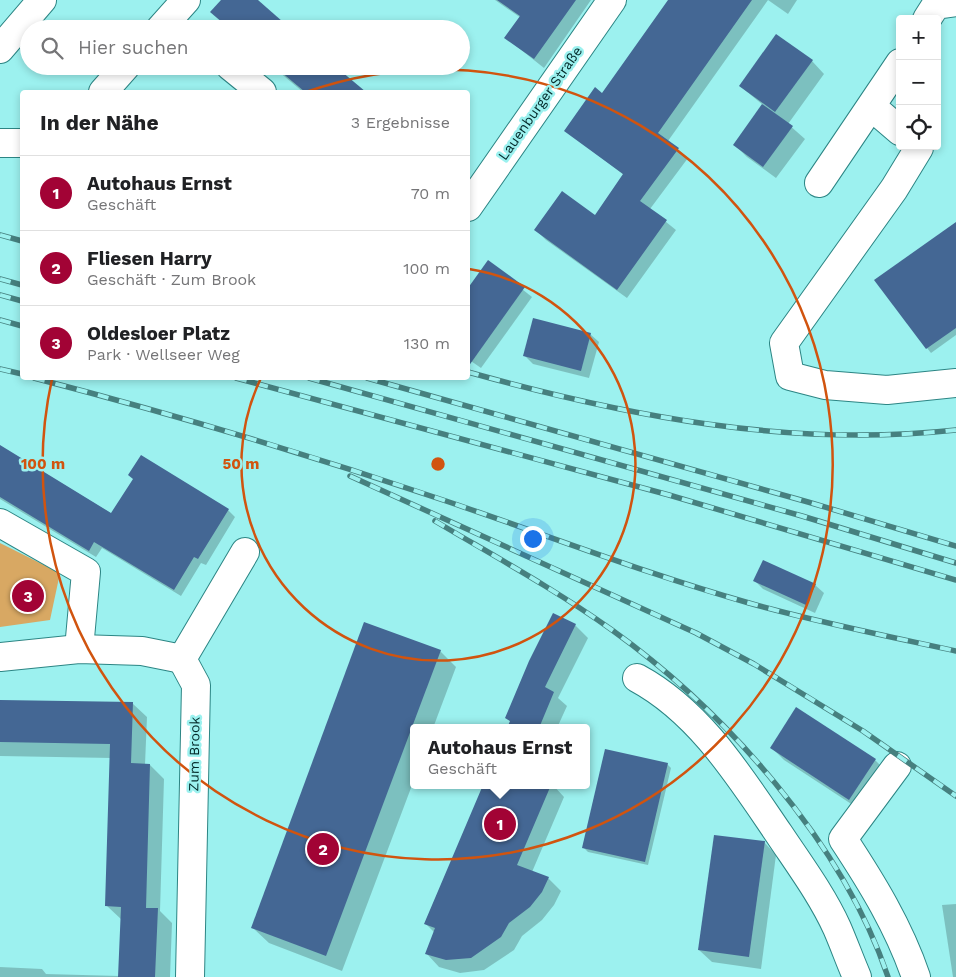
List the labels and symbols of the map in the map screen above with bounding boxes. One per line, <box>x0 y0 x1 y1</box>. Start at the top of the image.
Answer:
street label: Lauenburger Straße <box>495 43 585 163</box>
text: 100 m <box>21 455 65 473</box>
text: 50 m <box>223 455 259 473</box>
centre of rings <box>429 455 447 473</box>
your location <box>520 526 546 552</box>
pin: 3 <box>12 577 44 615</box>
street label: Zum Brook <box>185 716 203 791</box>
pin: 1 <box>484 805 516 843</box>
pin: 2 <box>307 830 339 868</box>

